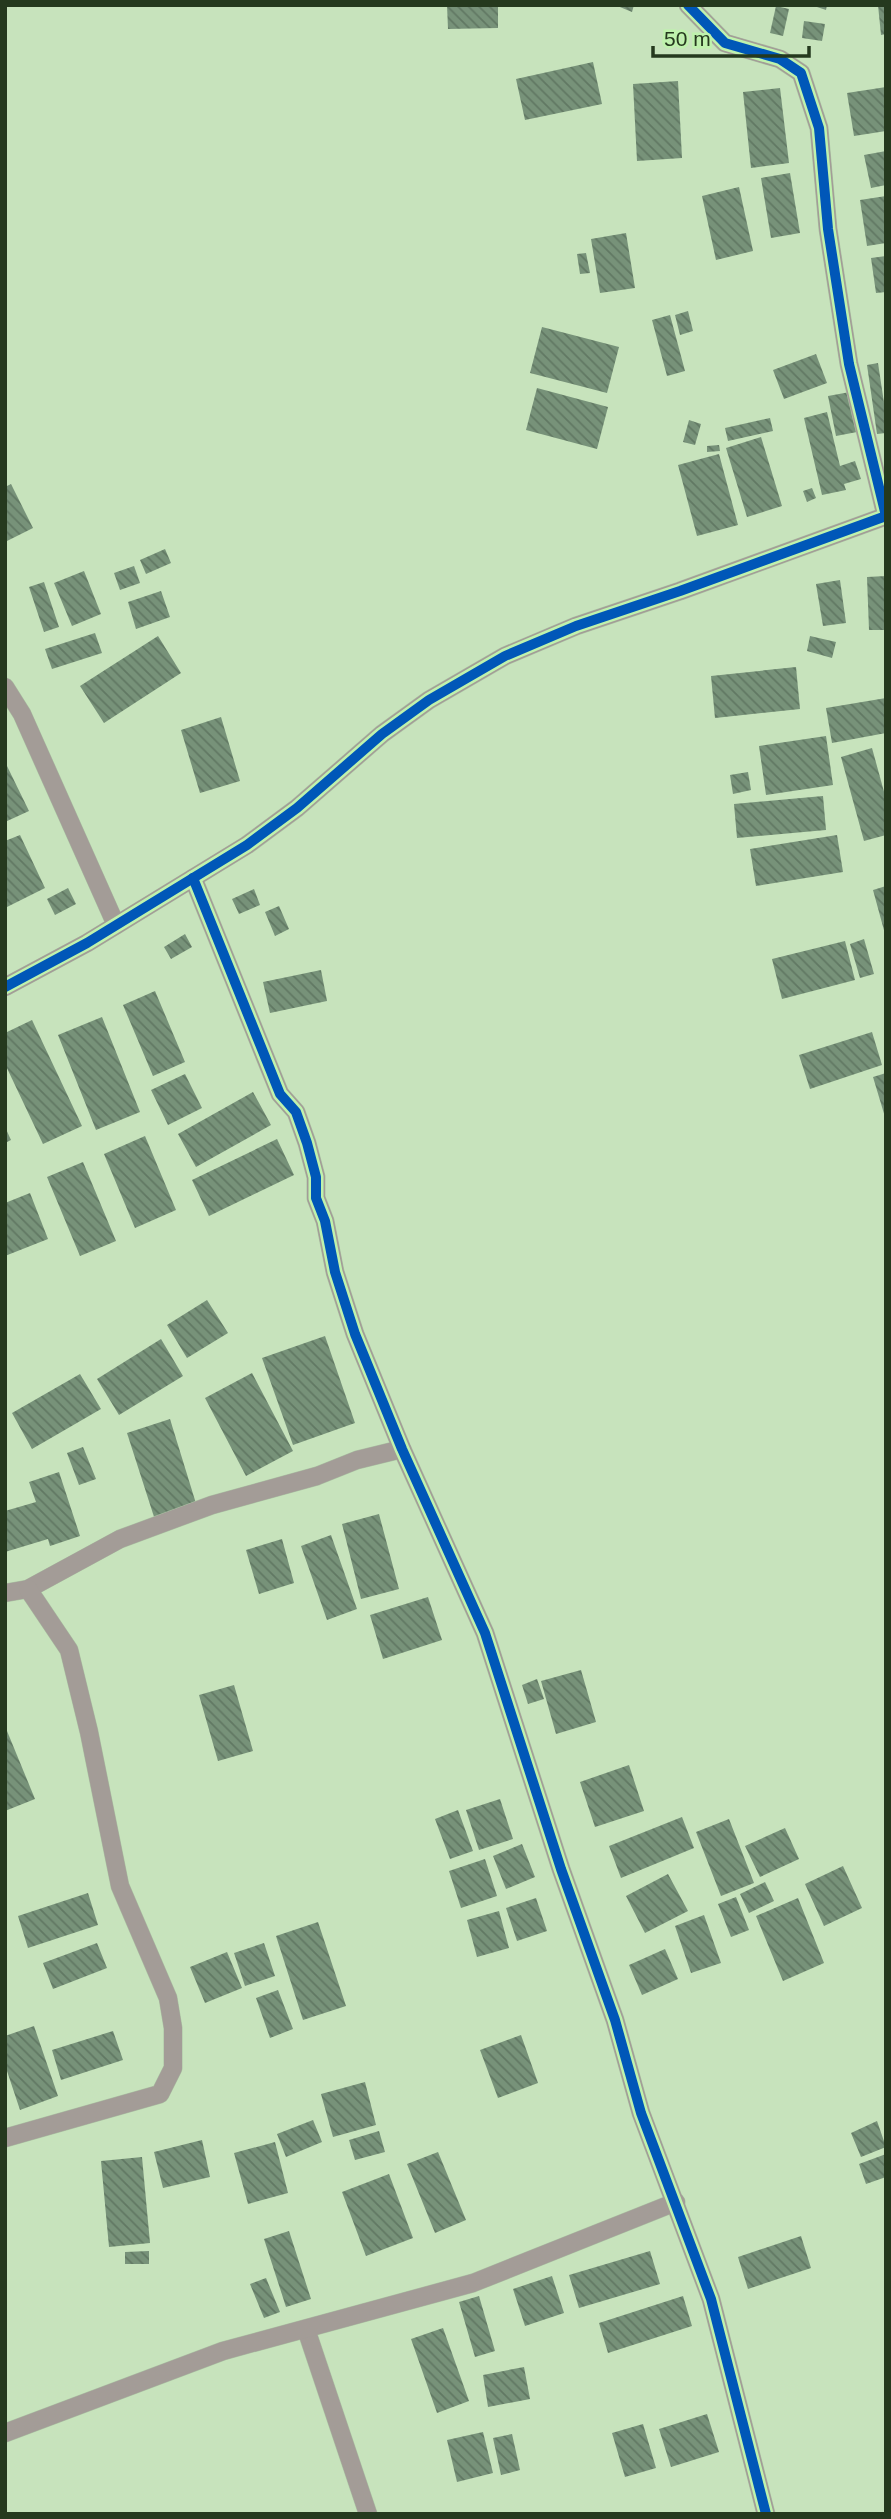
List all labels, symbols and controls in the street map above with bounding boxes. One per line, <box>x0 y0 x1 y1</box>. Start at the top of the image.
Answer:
scale bar <box>653 14 809 58</box>
text: 50 m <box>664 27 711 50</box>

